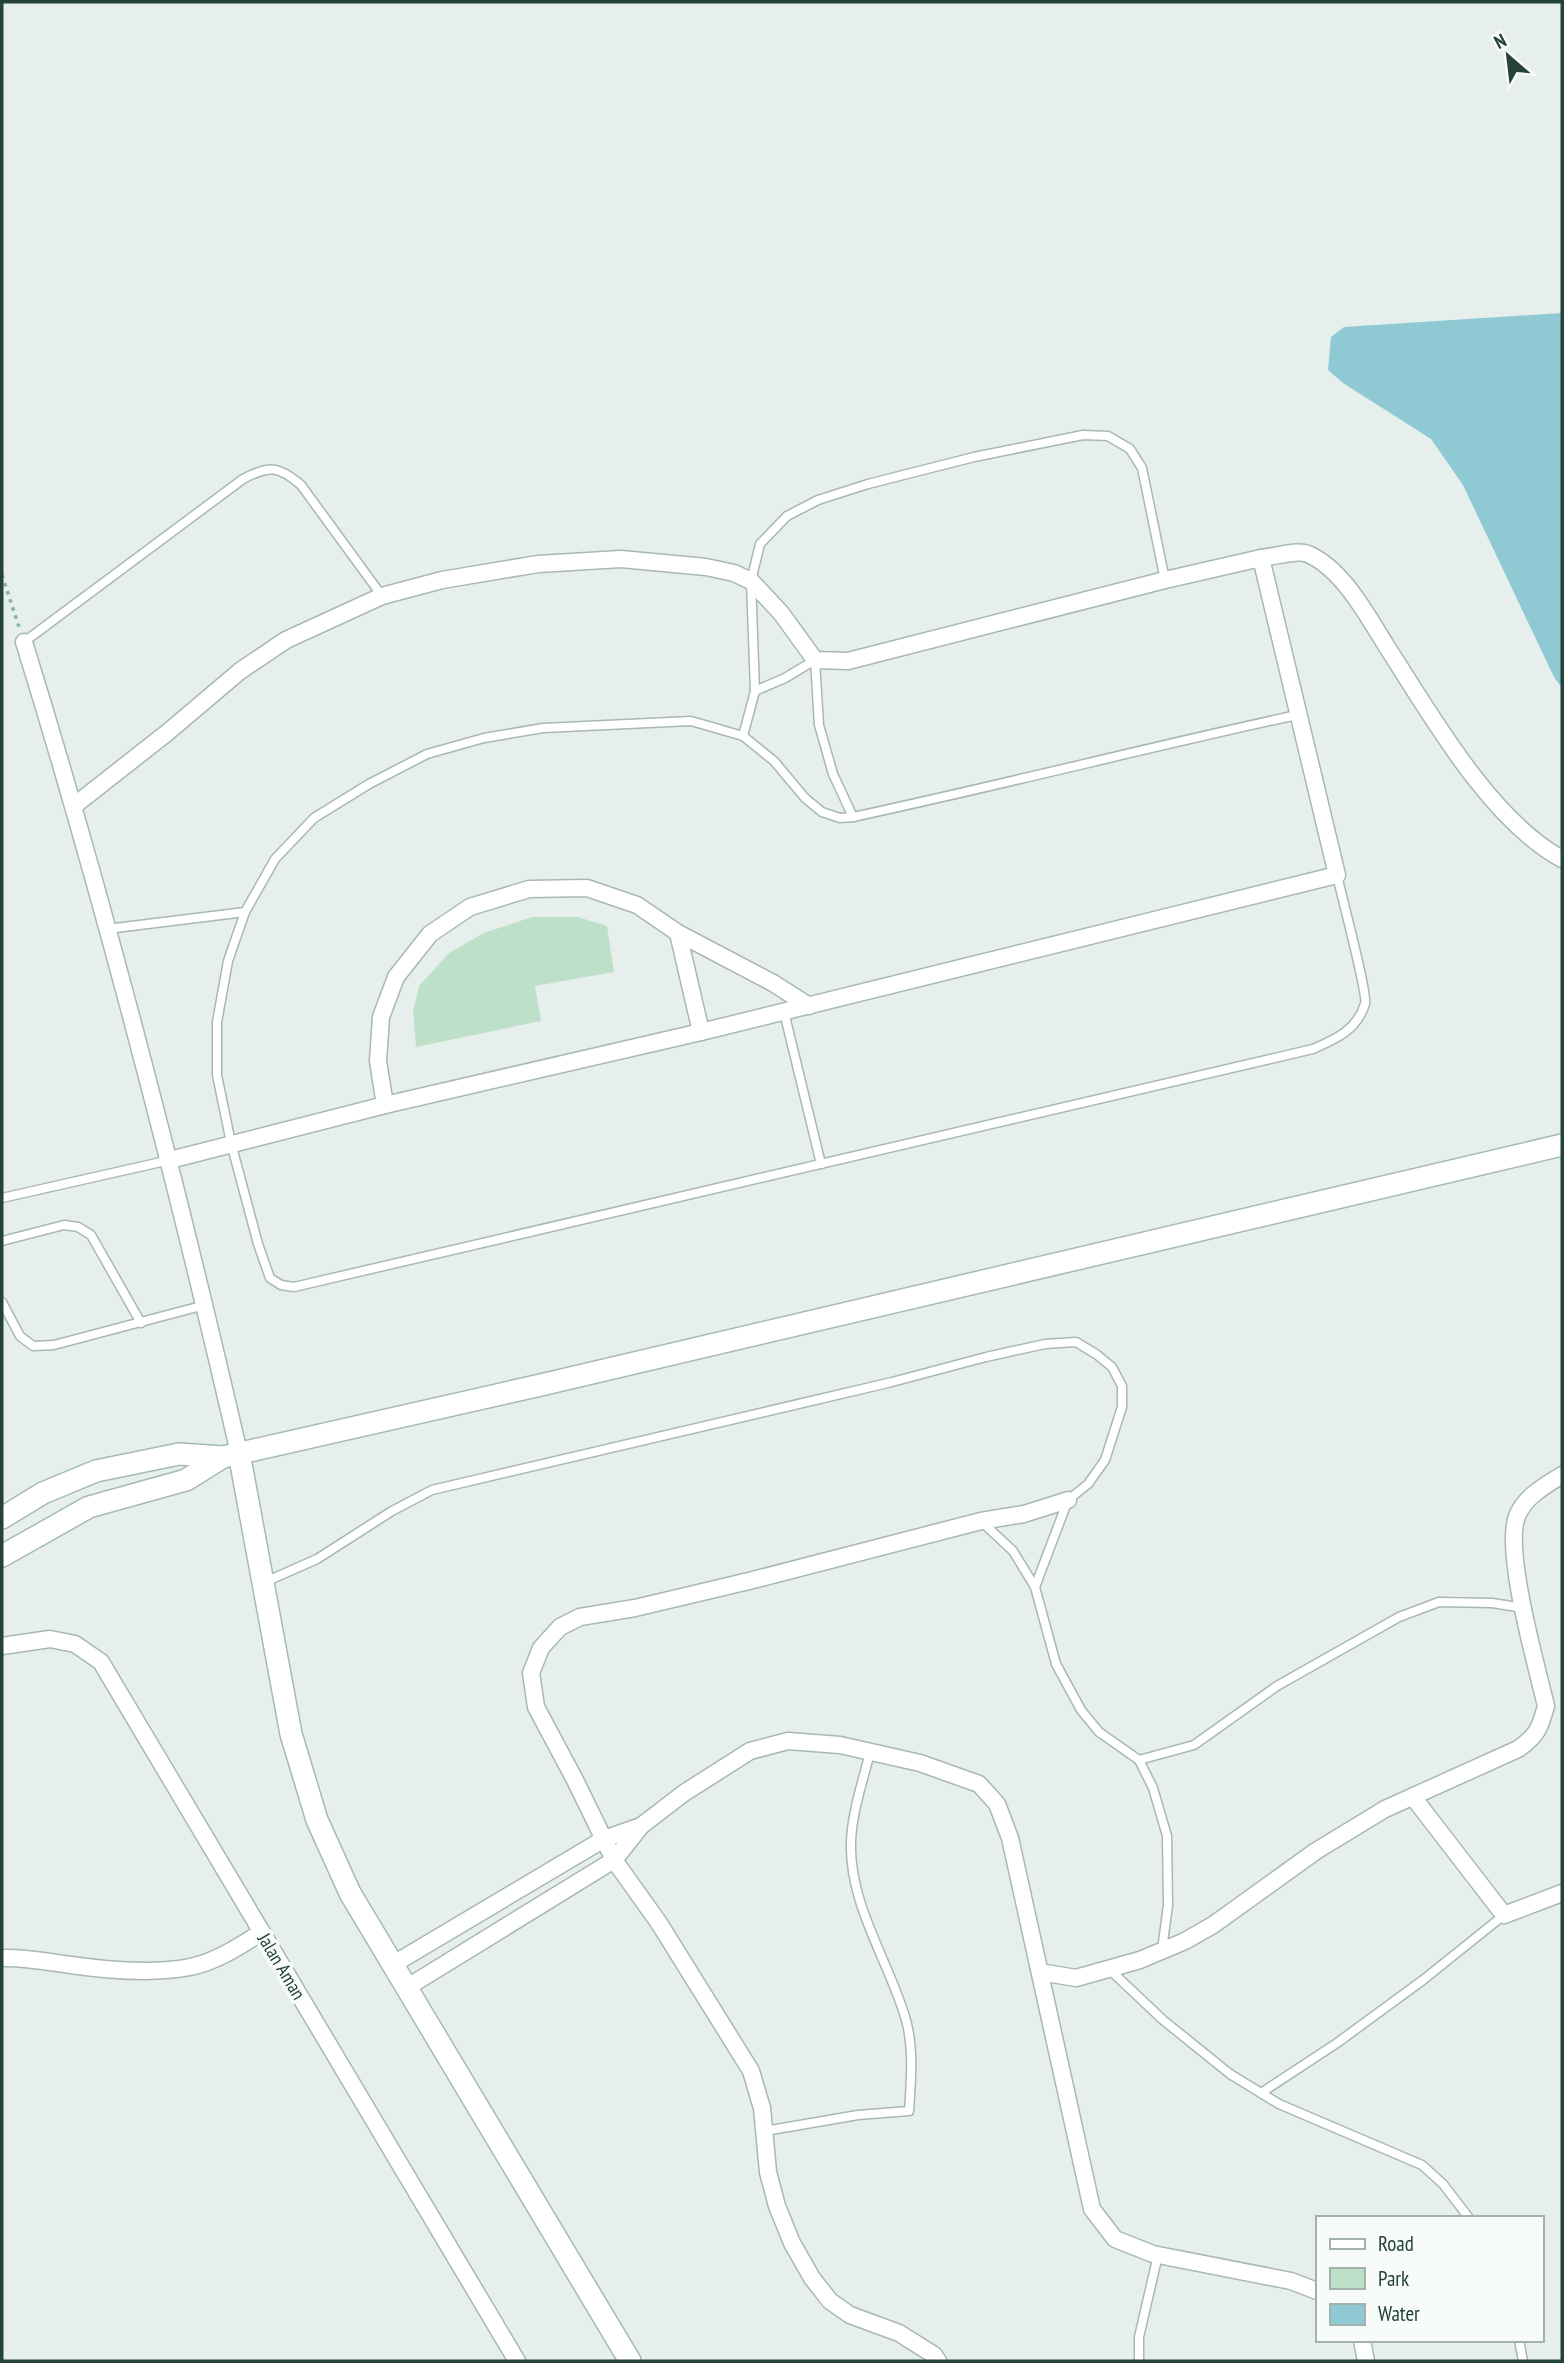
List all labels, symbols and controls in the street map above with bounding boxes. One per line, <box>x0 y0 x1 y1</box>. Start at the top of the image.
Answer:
north arrow <box>1473 21 1543 91</box>
text: N <box>1490 28 1510 54</box>
street label: Jalan Aman <box>252 1928 311 2004</box>
legend <box>1316 2216 1543 2342</box>
text: Road <box>1378 2230 1414 2257</box>
text: Park <box>1378 2265 1409 2292</box>
text: Water <box>1378 2300 1420 2327</box>

